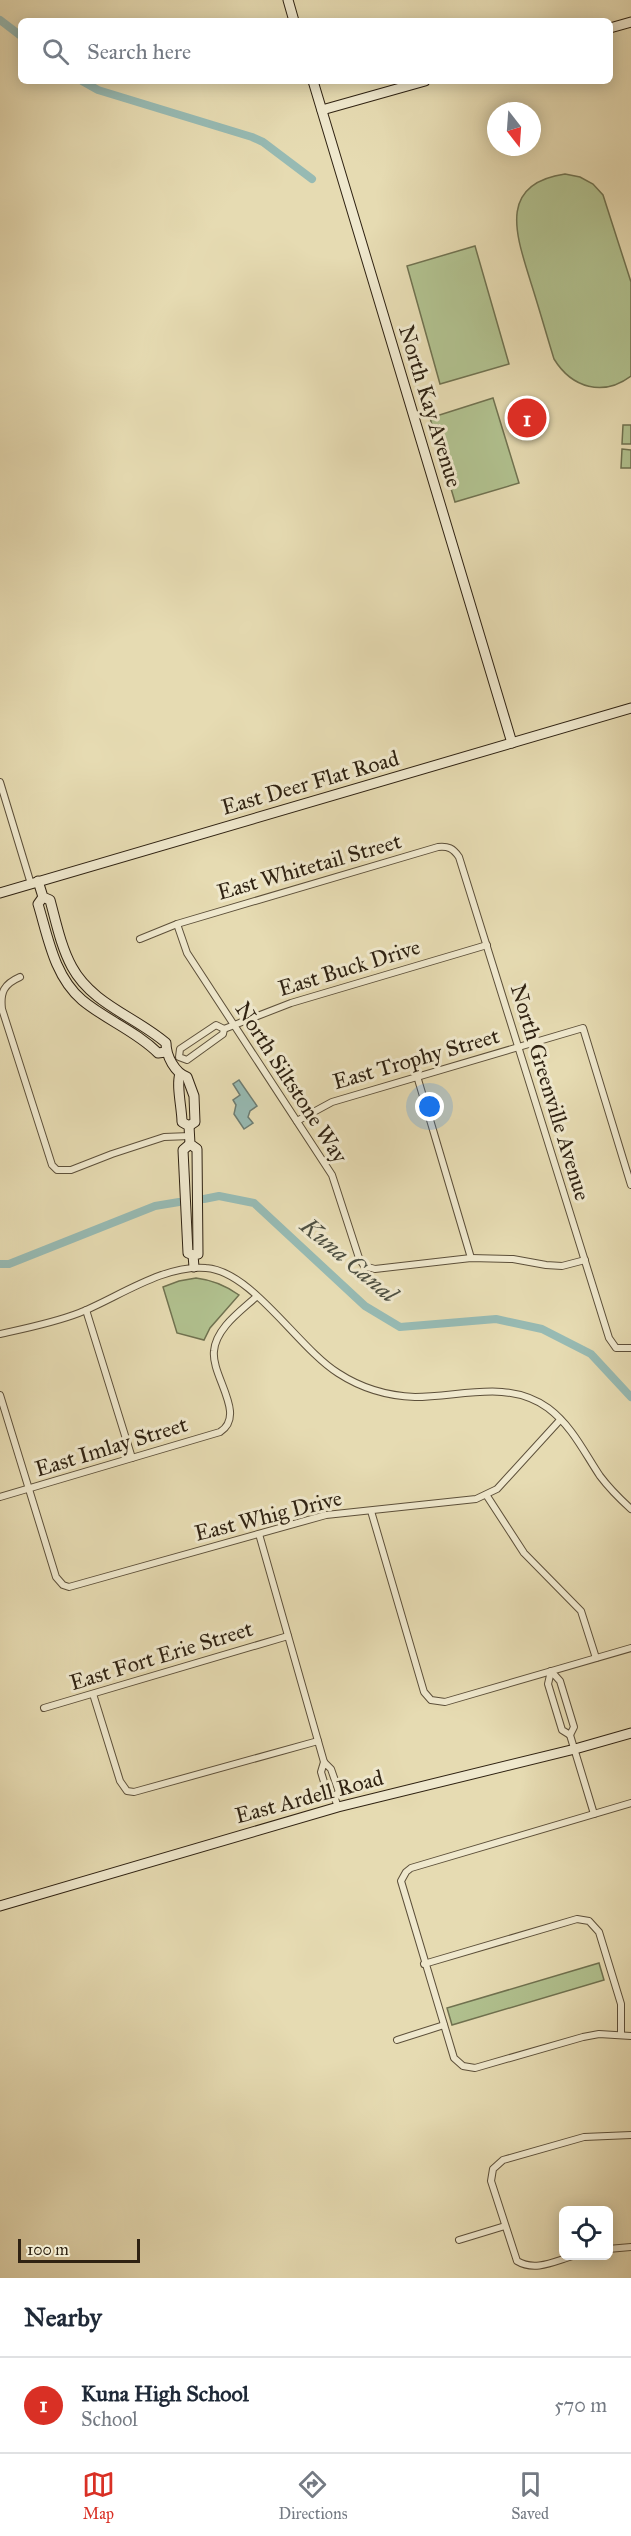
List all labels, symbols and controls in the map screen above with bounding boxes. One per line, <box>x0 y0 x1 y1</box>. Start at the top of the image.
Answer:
search box <box>18 18 613 84</box>
icon: search <box>39 35 72 68</box>
text: Search here <box>87 38 191 65</box>
north arrow <box>487 102 541 156</box>
street label: North Kay Avenue <box>393 322 468 491</box>
pin: 1 <box>508 396 546 440</box>
street label: East Deer Flat Road <box>218 744 402 821</box>
street label: East Whitetail Street <box>214 827 404 906</box>
street label: East Buck Drive <box>275 933 423 1002</box>
street label: North Greenville Avenue <box>505 981 596 1204</box>
street label: North Siltstone Way <box>229 997 354 1169</box>
street label: East Trophy Street <box>330 1022 503 1095</box>
your location <box>415 1092 444 1121</box>
water label: Kuna Canal <box>294 1210 405 1311</box>
street label: East Imlay Street <box>32 1410 191 1483</box>
street label: East Whig Drive <box>192 1484 345 1547</box>
street label: East Fort Erie Street <box>66 1615 256 1696</box>
street label: East Ardell Road <box>232 1764 386 1829</box>
map controls <box>559 2206 613 2260</box>
button: locate <box>559 2206 613 2260</box>
scale bar <box>18 2236 140 2264</box>
text: 100 m <box>27 2240 69 2259</box>
text: Nearby <box>24 2301 102 2333</box>
text: Kuna High School <box>81 2380 249 2407</box>
text: 1 <box>40 2393 47 2417</box>
text: 570 m <box>554 2393 607 2417</box>
text: School <box>81 2407 138 2431</box>
tab: Map <box>82 2468 115 2523</box>
tab: Directions <box>279 2468 347 2523</box>
tab: Saved <box>511 2468 549 2523</box>

